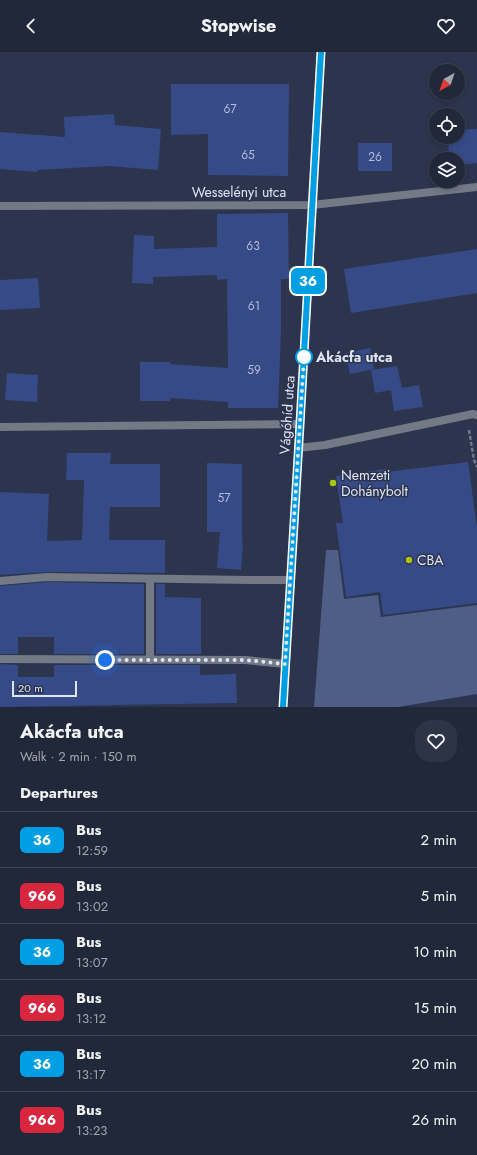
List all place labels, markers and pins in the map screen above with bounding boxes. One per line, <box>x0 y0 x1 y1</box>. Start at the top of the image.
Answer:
place label: Akácfa utca <box>315 347 392 367</box>
marker: Akácfa utca <box>295 348 313 366</box>
place label: Nemzeti Dohánybolt <box>341 465 409 501</box>
marker: Nemzeti Dohánybolt <box>328 478 338 488</box>
place label: CBA <box>417 550 444 570</box>
marker: CBA <box>404 555 414 565</box>

